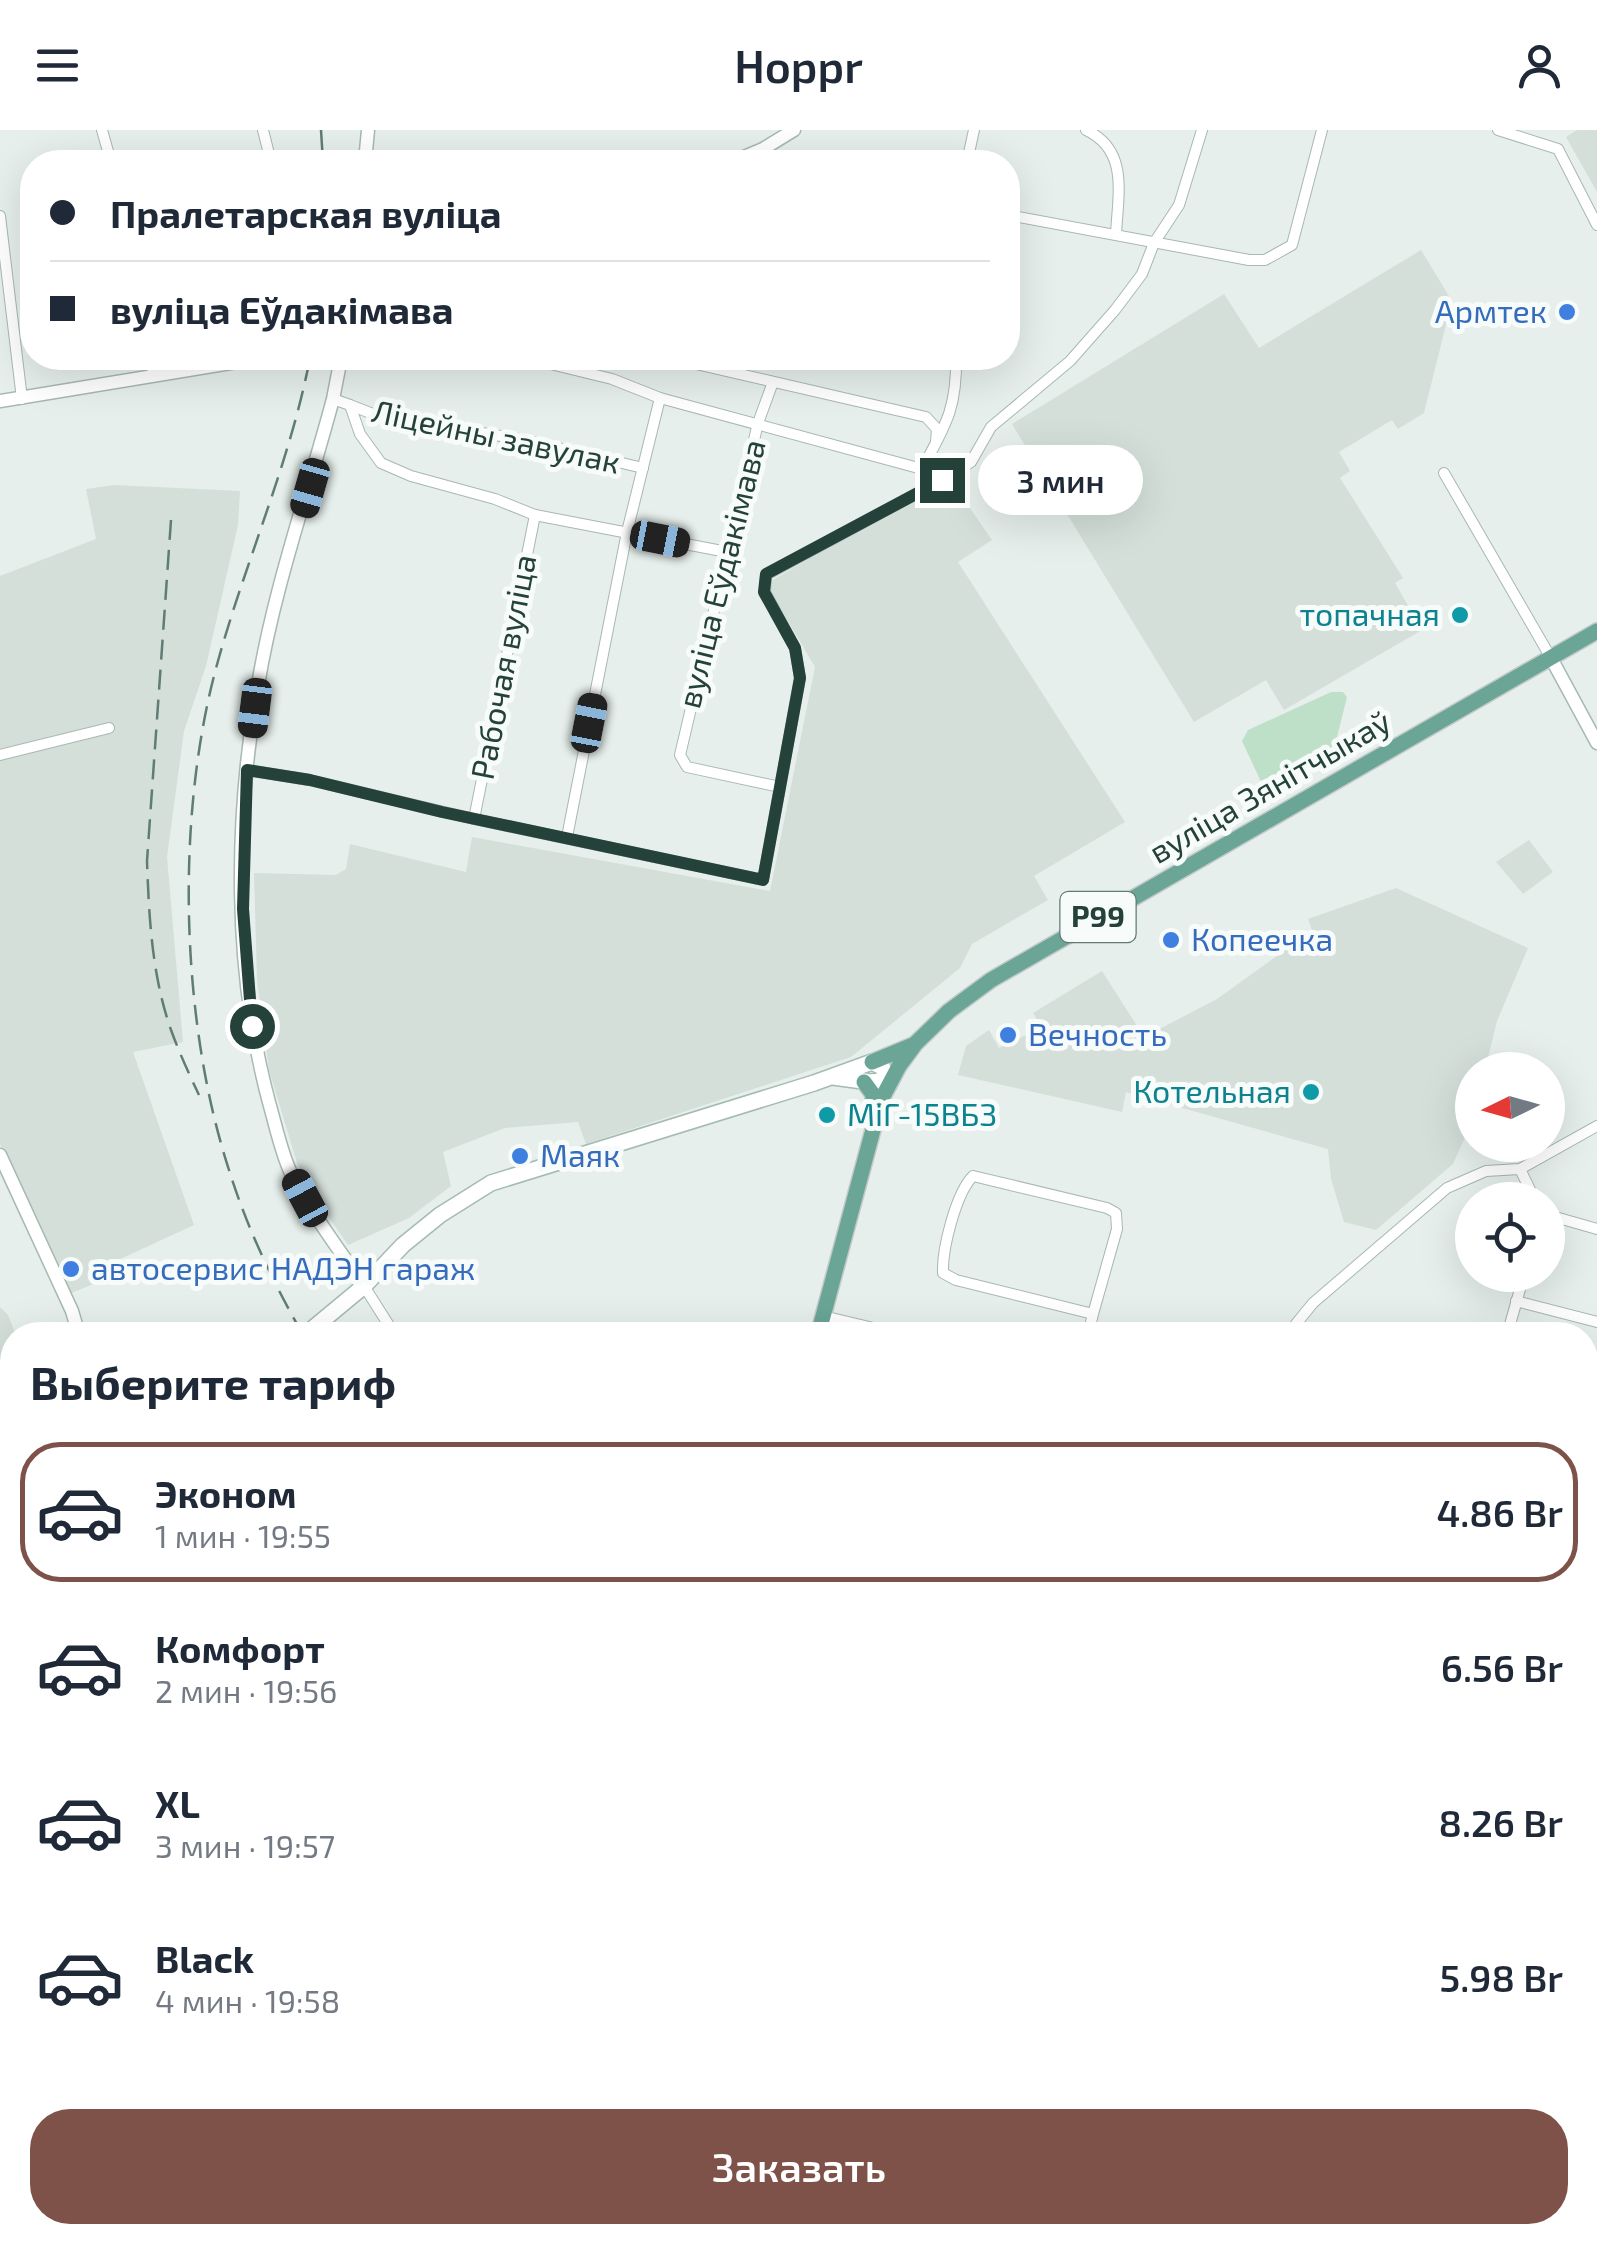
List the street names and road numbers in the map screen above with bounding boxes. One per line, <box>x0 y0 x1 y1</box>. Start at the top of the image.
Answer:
street label: Ліцейны завулак <box>369 390 624 481</box>
street label: вуліца Еўдакімава <box>668 435 773 712</box>
street label: Рабочая вуліца <box>462 551 543 783</box>
street label: вуліца Зянітчыкаў <box>1141 701 1397 871</box>
road number: Р99 <box>1060 892 1136 942</box>

